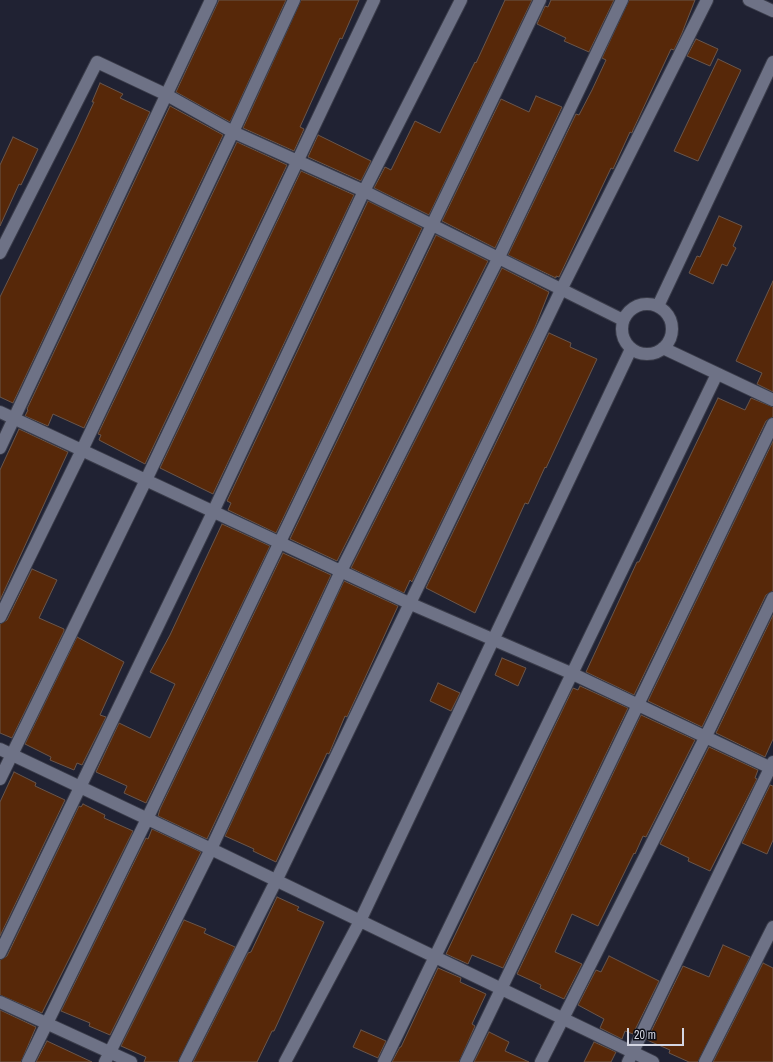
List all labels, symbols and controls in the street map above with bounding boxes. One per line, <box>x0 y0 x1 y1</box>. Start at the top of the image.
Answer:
scale bar <box>629 1020 686 1046</box>
text: 20 m <box>634 1027 656 1043</box>

